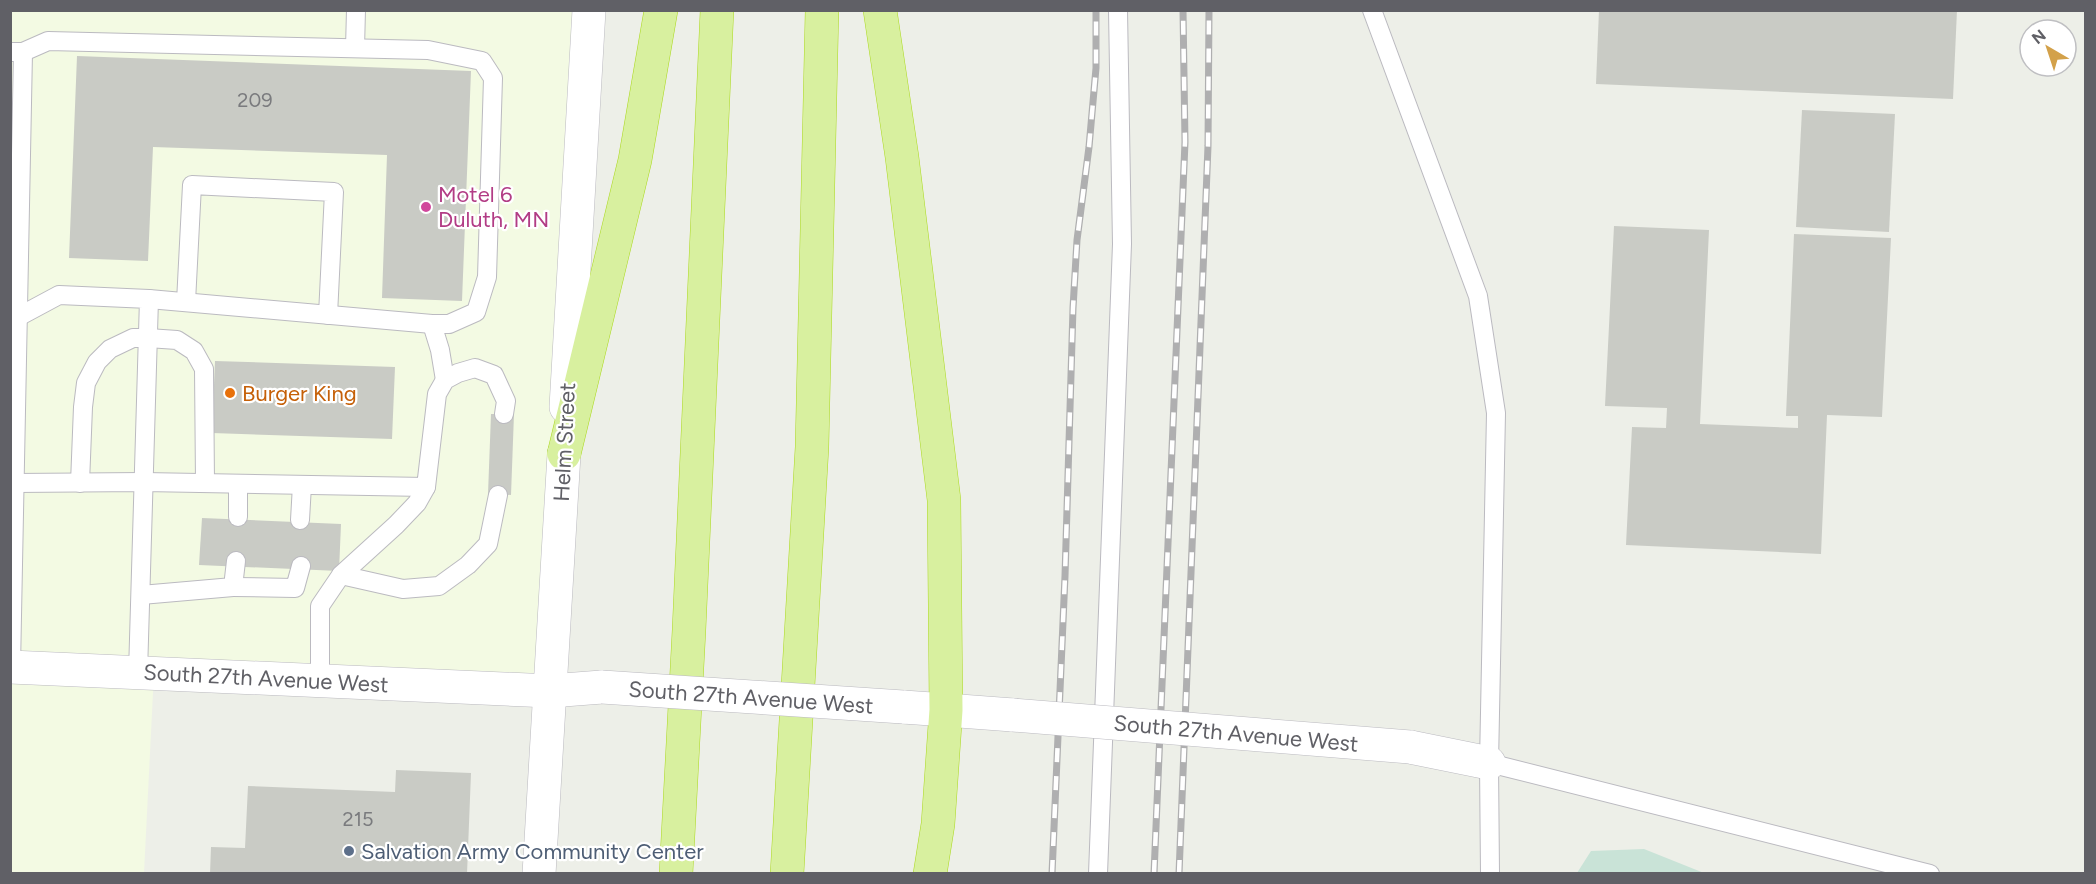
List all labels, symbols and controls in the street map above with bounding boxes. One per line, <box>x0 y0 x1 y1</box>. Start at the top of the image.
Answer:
north arrow <box>2018 18 2078 78</box>
text: N <box>2028 25 2050 48</box>
house number: 209 <box>237 88 273 112</box>
place label: Motel 6 Duluth, MN <box>438 181 549 233</box>
marker: Motel 6 Duluth, MN <box>419 200 433 214</box>
place label: Burger King <box>242 380 357 407</box>
street label: Helm Street <box>548 382 581 502</box>
marker: Burger King <box>223 386 237 400</box>
street label: South 27th Avenue West <box>143 659 389 698</box>
street label: South 27th Avenue West <box>628 675 874 720</box>
street label: South 27th Avenue West <box>1113 709 1359 758</box>
house number: 215 <box>343 807 373 831</box>
place label: Salvation Army Community Center <box>361 838 704 865</box>
marker: Salvation Army Community Center <box>342 844 356 858</box>

